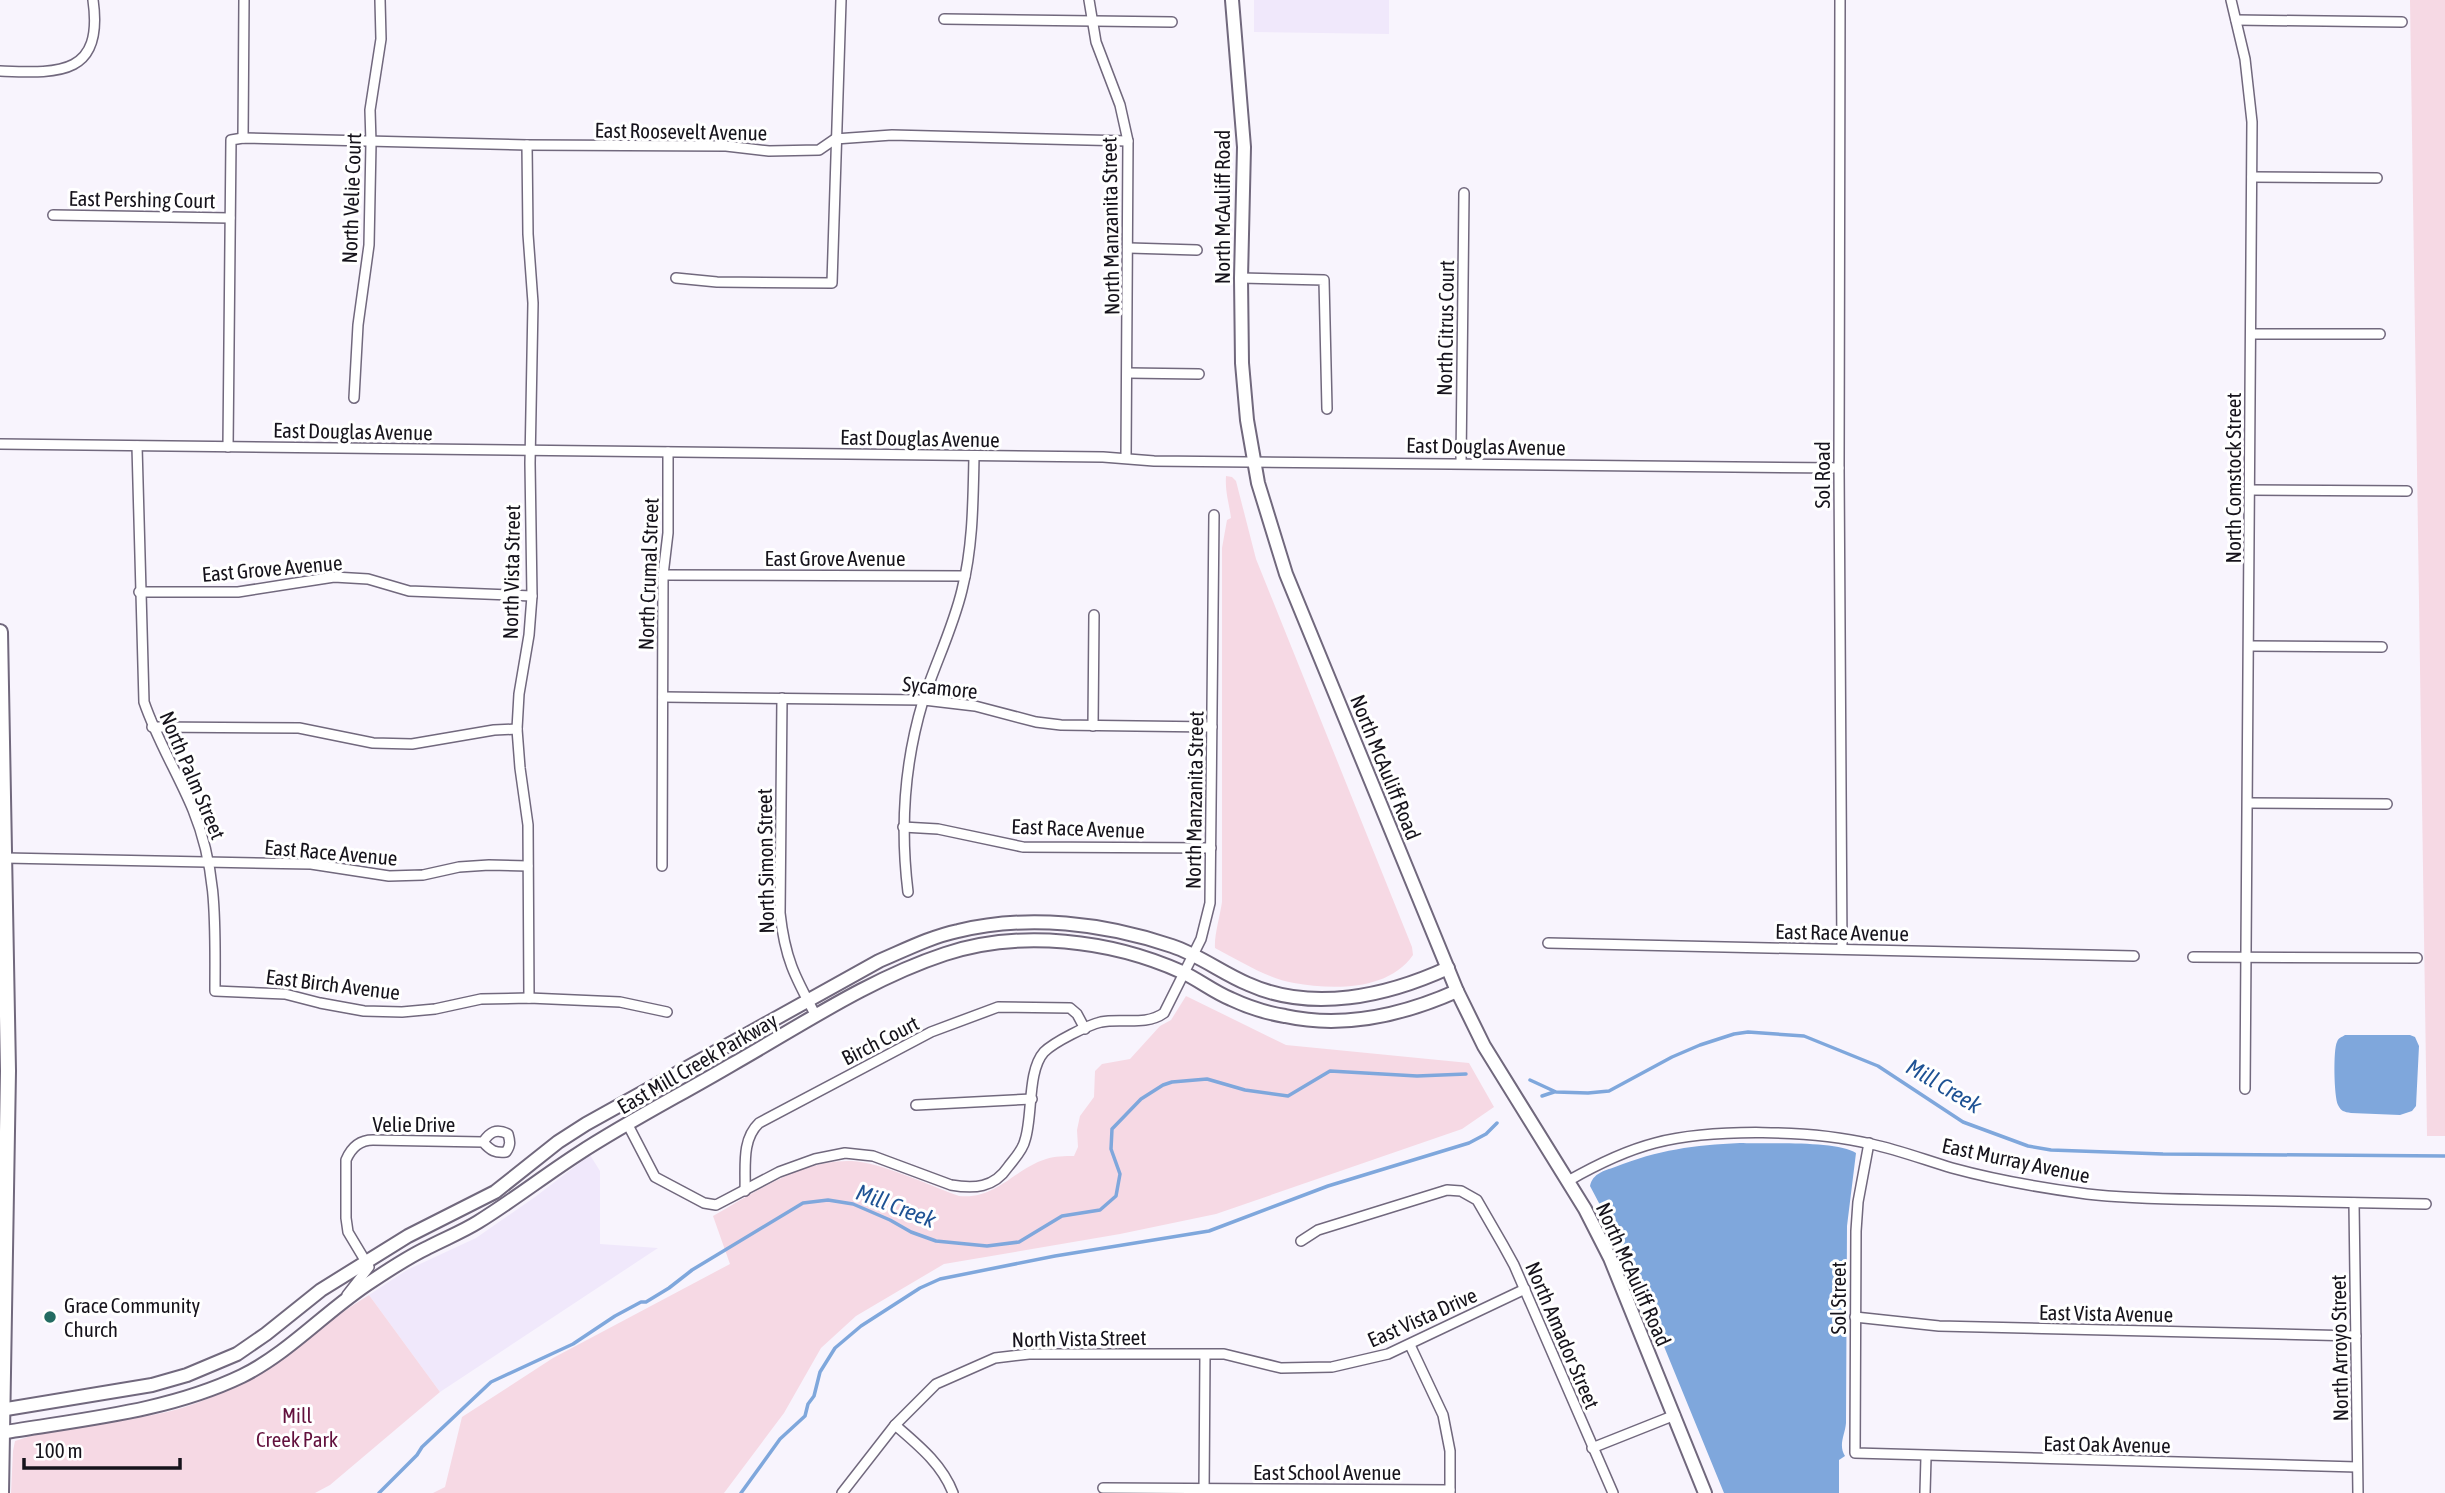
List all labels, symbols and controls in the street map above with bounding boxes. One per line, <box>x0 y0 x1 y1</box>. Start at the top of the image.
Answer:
street label: East Roosevelt Avenue <box>594 117 768 145</box>
street label: North McAuliff Road <box>1210 130 1234 284</box>
street label: North Velie Court <box>337 132 365 264</box>
street label: North Manzanita Street <box>1096 137 1124 315</box>
street label: East Pershing Court <box>68 186 216 212</box>
street label: North Citrus Court <box>1432 260 1458 396</box>
street label: North Comstock Street <box>2221 393 2245 563</box>
street label: East Douglas Avenue <box>273 418 433 444</box>
street label: East Douglas Avenue <box>840 425 1000 451</box>
street label: East Douglas Avenue <box>1406 433 1566 459</box>
street label: Sol Road <box>1810 441 1834 509</box>
street label: North Crumal Street <box>633 497 663 651</box>
street label: North Vista Street <box>498 504 524 640</box>
street label: East Grove Avenue <box>764 546 906 570</box>
street label: East Grove Avenue <box>201 550 343 586</box>
street label: Sycamore <box>901 671 979 703</box>
street label: North McAuliff Road <box>1346 691 1426 843</box>
street label: North Palm Street <box>155 707 231 843</box>
street label: North Manzanita Street <box>1180 711 1208 889</box>
street label: North Simon Street <box>752 788 778 934</box>
street label: East Race Avenue <box>1011 814 1145 842</box>
street label: East Race Avenue <box>263 834 399 870</box>
street label: East Race Avenue <box>1775 919 1909 945</box>
street label: East Birch Avenue <box>265 964 401 1004</box>
street label: East Mill Creek Parkway <box>613 1007 781 1119</box>
street label: Birch Court <box>837 1010 923 1070</box>
water label: Mill Creek <box>1902 1053 1987 1119</box>
street label: Velie Drive <box>373 1112 455 1136</box>
street label: East Murray Avenue <box>1940 1133 2092 1187</box>
water label: Mill Creek <box>853 1179 940 1233</box>
street label: North McAuliff Road <box>1592 1199 1676 1349</box>
street label: North Amador Street <box>1521 1258 1605 1412</box>
street label: Sol Street <box>1826 1261 1850 1335</box>
street label: North Arroyo Street <box>2326 1274 2352 1422</box>
street label: East Vista Drive <box>1364 1282 1480 1352</box>
place label: Grace Community Church <box>64 1293 201 1341</box>
street label: East Vista Avenue <box>2039 1300 2173 1326</box>
marker: Grace Community Church <box>42 1309 58 1325</box>
street label: North Vista Street <box>1011 1325 1147 1351</box>
park label: Mill Creek Park <box>256 1403 338 1451</box>
scale bar <box>24 1426 180 1470</box>
street label: East Oak Avenue <box>2043 1431 2171 1457</box>
text: 100 m <box>35 1438 83 1462</box>
street label: East School Avenue <box>1253 1460 1401 1484</box>

